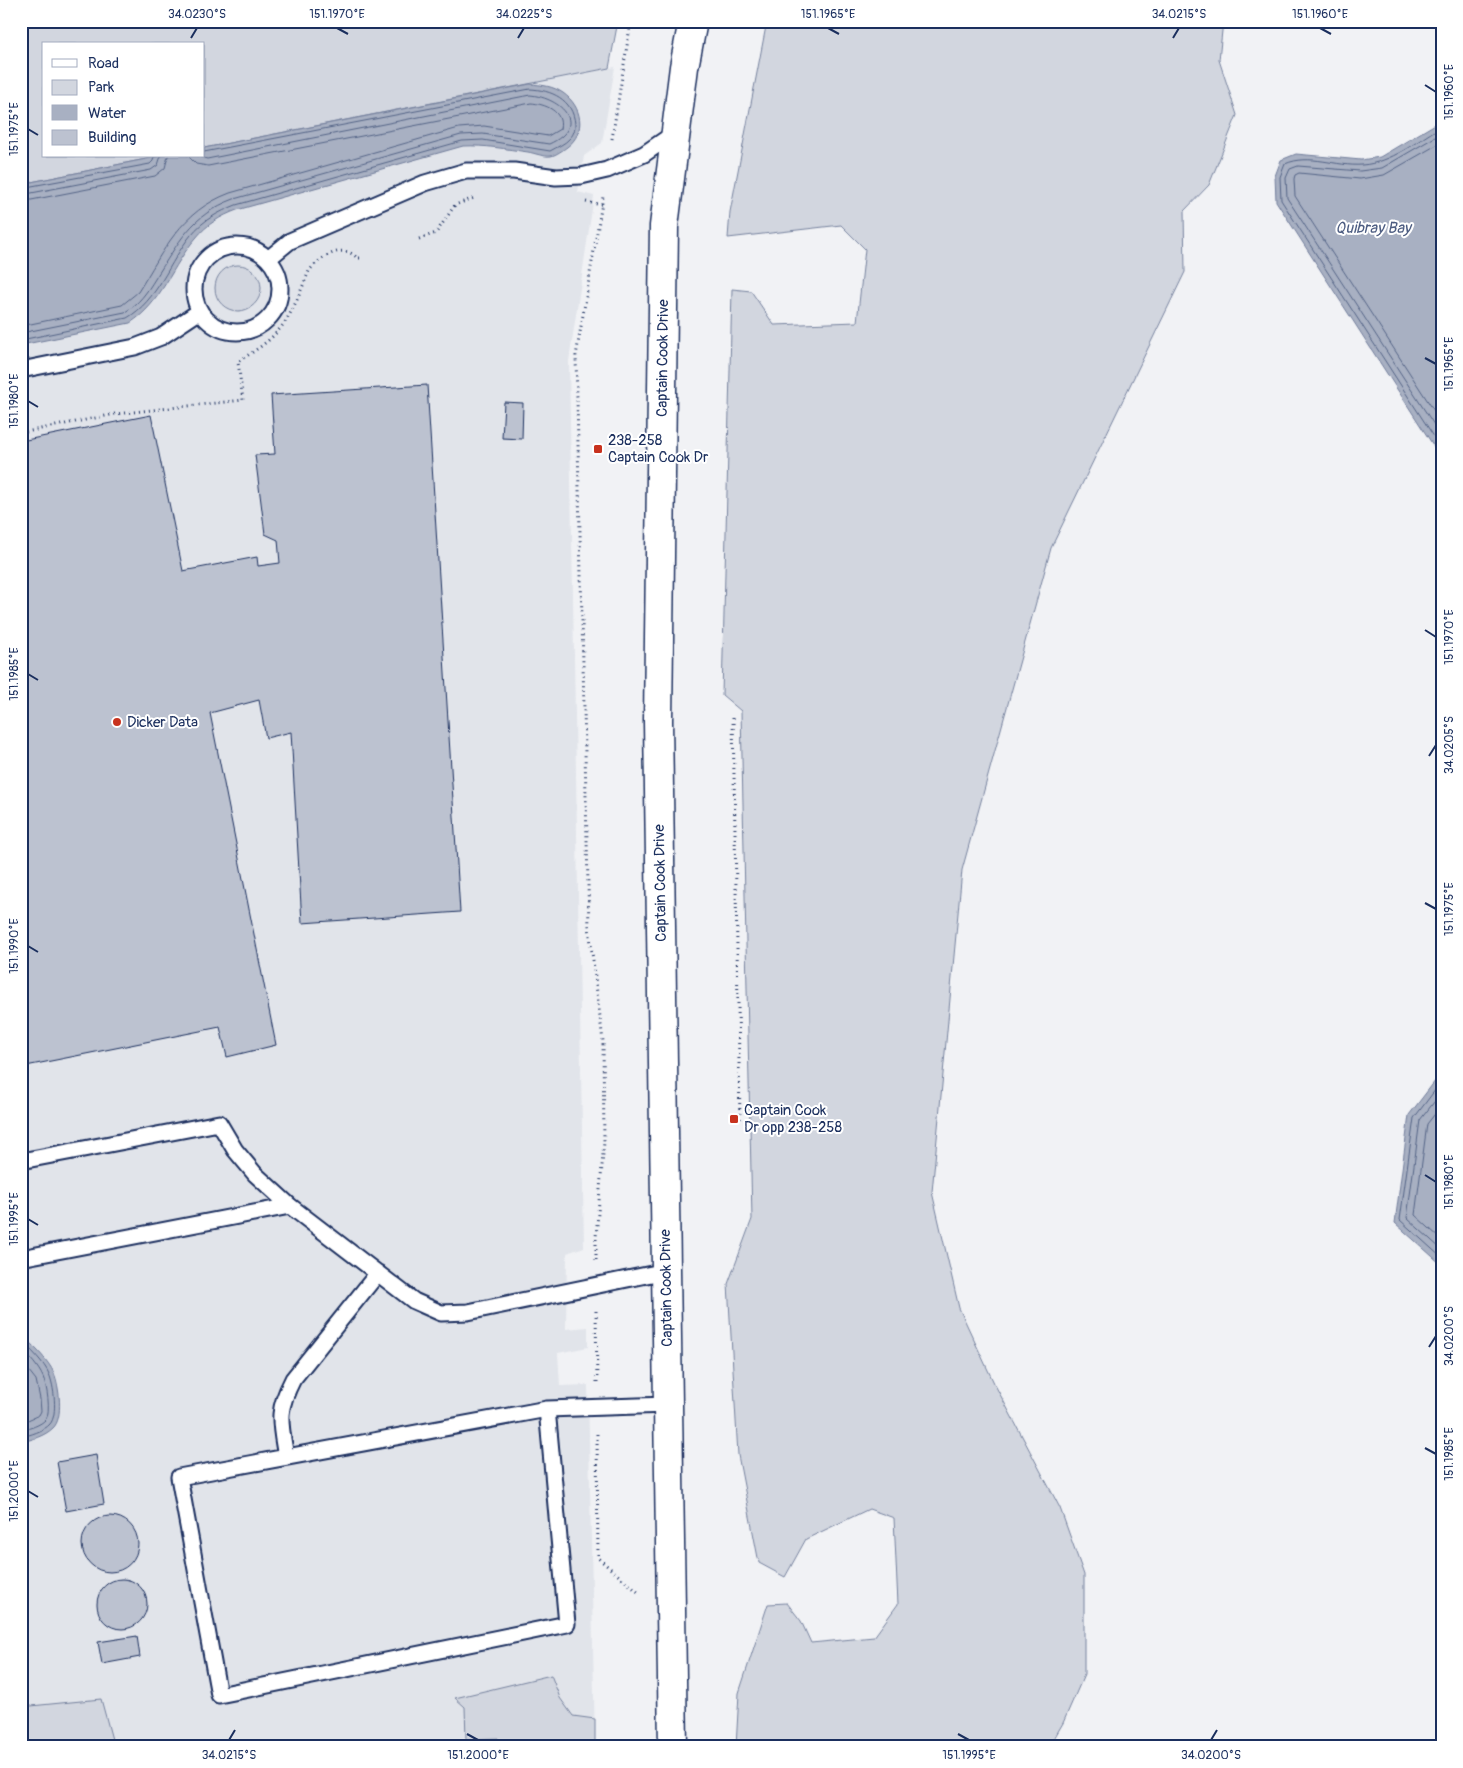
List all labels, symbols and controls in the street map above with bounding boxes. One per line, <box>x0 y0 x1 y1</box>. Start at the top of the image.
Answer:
text: 34.0230°S <box>168 7 226 22</box>
text: 151.1970°E <box>309 7 365 22</box>
text: 34.0225°S <box>496 7 552 22</box>
text: 151.1965°E <box>801 7 855 22</box>
text: 34.0215°S <box>1152 7 1206 22</box>
text: 151.1960°E <box>1292 7 1348 22</box>
legend <box>42 42 205 158</box>
text: Road <box>88 54 119 73</box>
text: 151.1960°E <box>1442 64 1457 120</box>
text: Park <box>88 78 115 97</box>
text: 151.1975°E <box>7 102 22 156</box>
text: Water <box>88 104 127 123</box>
text: Building <box>88 128 136 147</box>
water label: Quibray Bay <box>1335 218 1413 238</box>
street label: Captain Cook Drive <box>653 299 673 417</box>
text: 151.1965°E <box>1442 337 1457 391</box>
text: 151.1980°E <box>7 373 22 429</box>
place label: 238-258 Captain Cook Dr <box>608 431 709 467</box>
marker: 238-258 Captain Cook Dr <box>592 443 604 455</box>
text: 151.1970°E <box>1442 609 1457 665</box>
text: 151.1985°E <box>7 647 22 701</box>
place label: Dicker Data <box>127 713 198 732</box>
marker: Dicker Data <box>111 716 123 728</box>
text: 34.0205°S <box>1442 716 1457 774</box>
street label: Captain Cook Drive <box>650 823 671 942</box>
text: 151.1975°E <box>1442 882 1457 936</box>
text: 151.1990°E <box>7 918 22 974</box>
place label: Captain Cook Dr opp 238-258 <box>744 1101 842 1137</box>
marker: Captain Cook Dr opp 238-258 <box>728 1113 740 1125</box>
text: 151.1980°E <box>1442 1154 1457 1210</box>
text: 151.1995°E <box>7 1192 22 1246</box>
street label: Captain Cook Drive <box>656 1228 677 1347</box>
text: 34.0200°S <box>1442 1306 1457 1366</box>
text: 151.1985°E <box>1442 1427 1457 1481</box>
text: 151.2000°E <box>7 1460 22 1522</box>
text: 34.0215°S <box>202 1748 256 1763</box>
text: 151.2000°E <box>447 1748 509 1763</box>
text: 151.1995°E <box>942 1748 996 1763</box>
text: 34.0200°S <box>1181 1748 1241 1763</box>

